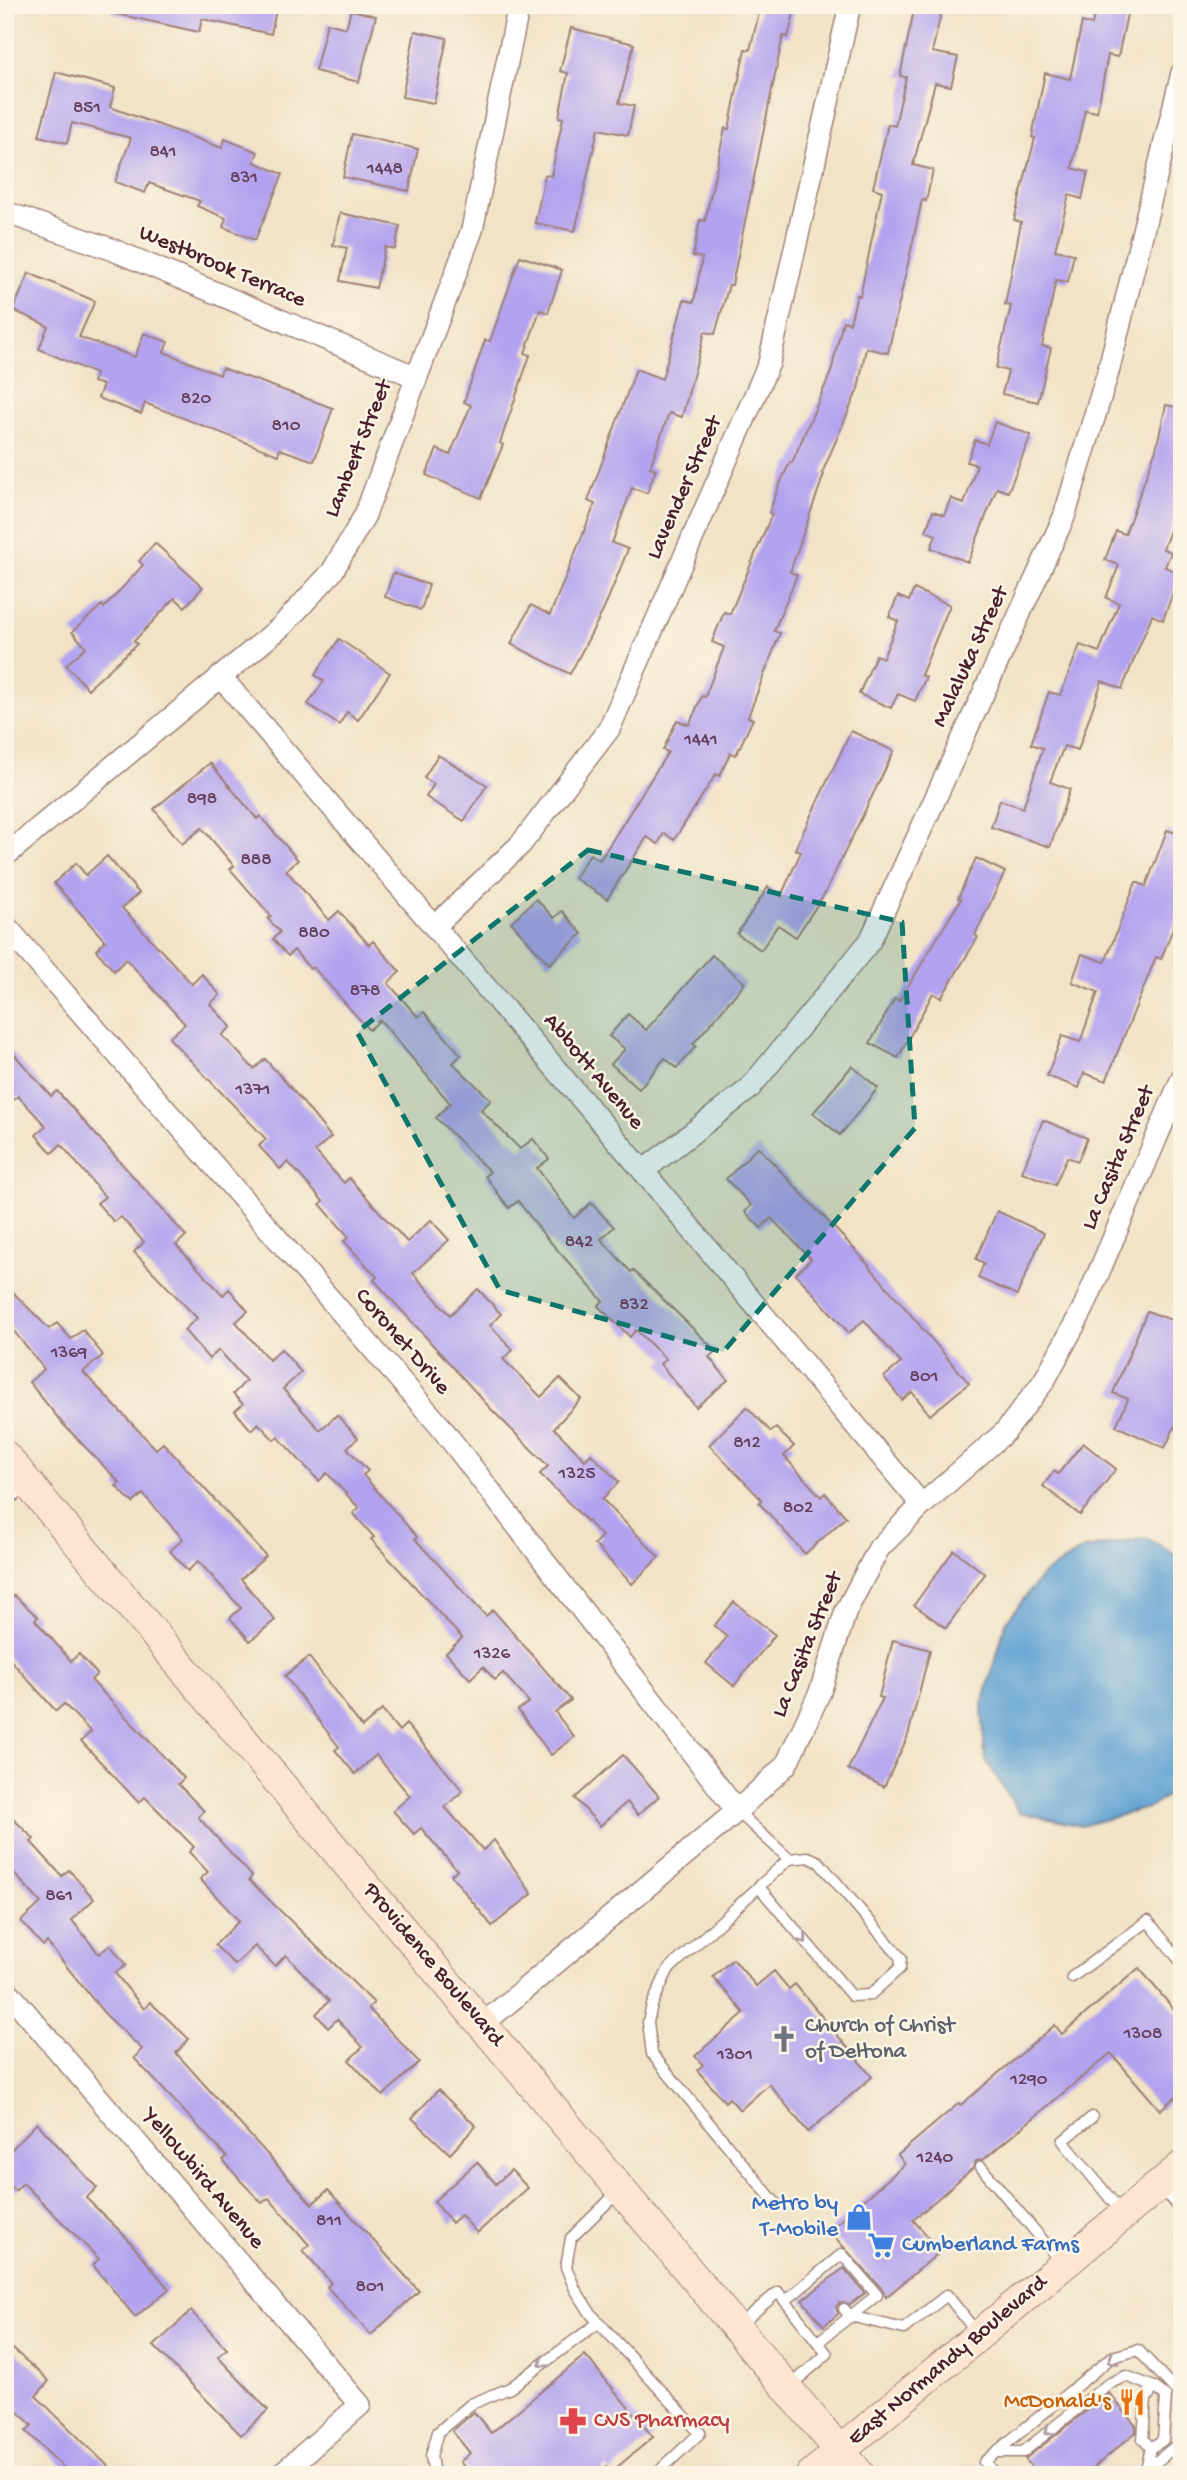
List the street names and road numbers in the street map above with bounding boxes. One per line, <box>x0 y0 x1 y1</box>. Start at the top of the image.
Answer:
street label: Westbrook Terrace <box>135 220 311 315</box>
street label: Lambert Street <box>319 375 399 522</box>
street label: Lavender Street <box>641 411 729 564</box>
street label: Malaluka Street <box>927 581 1016 732</box>
street label: Abbott Avenue <box>537 1008 650 1136</box>
street label: La Casita Street <box>1076 1080 1162 1234</box>
street label: Coronet Drive <box>348 1283 456 1402</box>
street label: La Casita Street <box>767 1567 850 1722</box>
street label: Providence Boulevard <box>356 1877 510 2053</box>
street label: Yellowbird Avenue <box>135 2101 271 2256</box>
street label: East Normandy Boulevard <box>843 2269 1054 2452</box>

